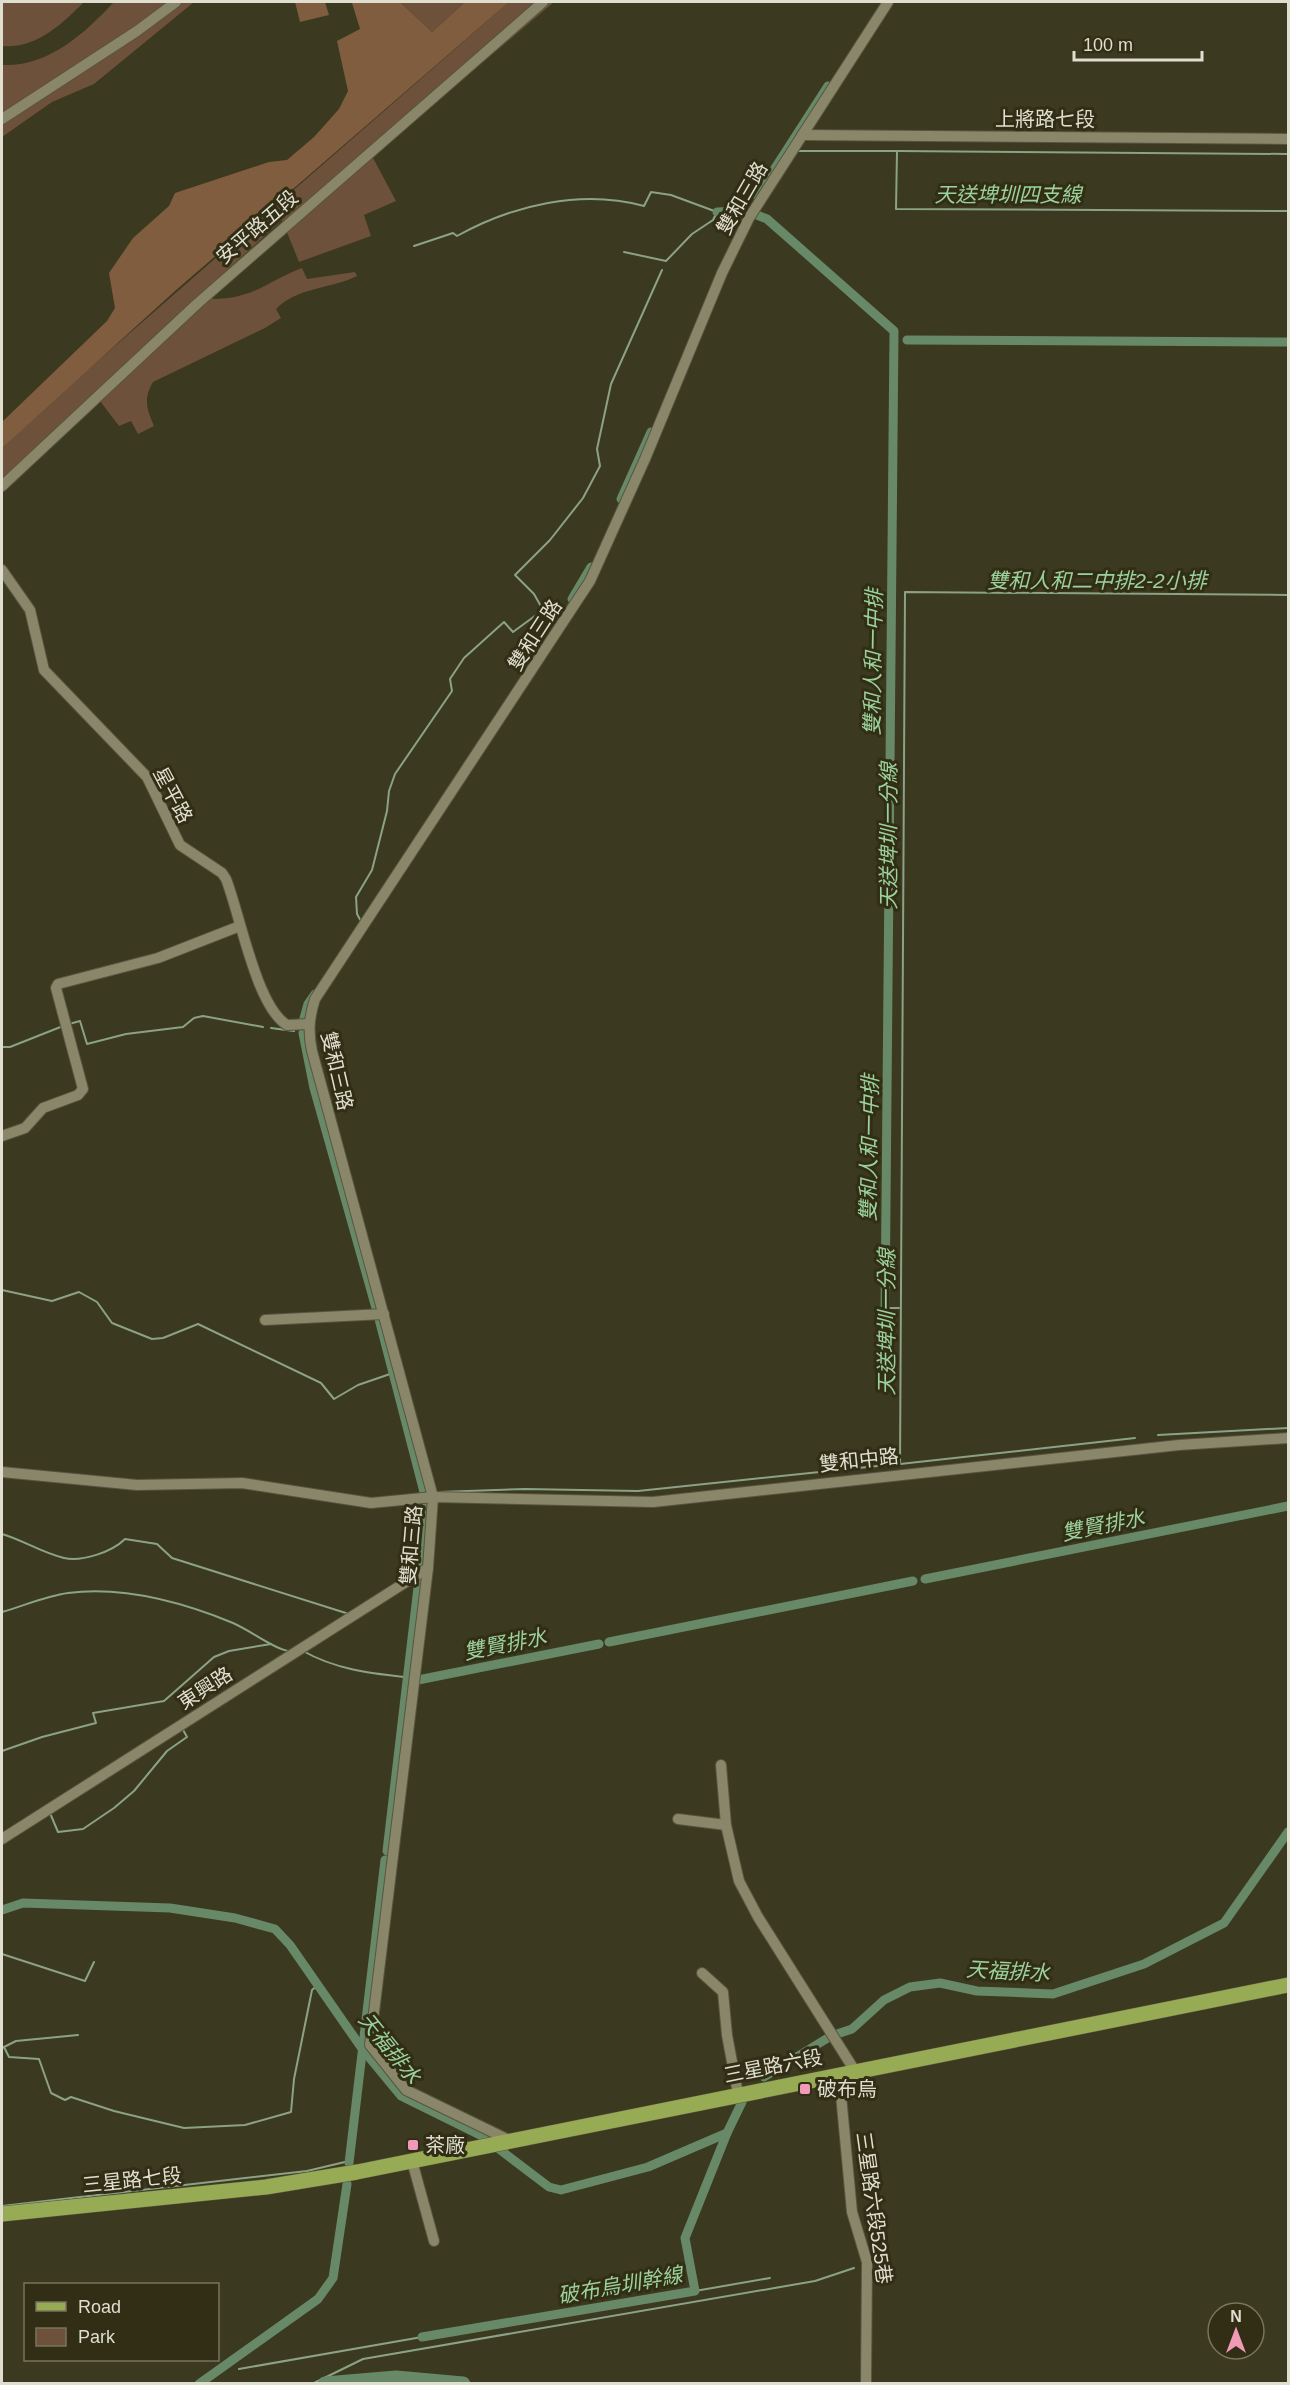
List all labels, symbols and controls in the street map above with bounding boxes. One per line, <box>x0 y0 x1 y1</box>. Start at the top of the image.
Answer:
scale bar <box>1074 24 1202 62</box>
text: 100 m <box>1083 35 1133 55</box>
street label: 上將路七段 <box>995 108 1095 130</box>
street label: 雙和三路 <box>712 158 772 238</box>
water label: 天送埤圳四支線 <box>935 183 1083 206</box>
street label: 安平路五段 <box>212 186 302 268</box>
water label: 雙和人和二中排2-2小排 <box>987 569 1210 592</box>
water label: 雙和人和一中排 <box>860 585 886 736</box>
street label: 雙和三路 <box>504 595 566 675</box>
water label: 天送埤圳一分線 <box>877 761 900 910</box>
street label: 星平路 <box>149 763 197 827</box>
street label: 雙和三路 <box>317 1030 357 1112</box>
water label: 雙和人和一中排 <box>856 1071 882 1222</box>
water label: 天送埤圳一分線 <box>875 1247 898 1396</box>
street label: 雙和中路 <box>818 1445 900 1475</box>
street label: 雙和三路 <box>397 1504 425 1586</box>
water label: 雙賢排水 <box>1060 1506 1147 1544</box>
water label: 雙賢排水 <box>462 1625 549 1663</box>
street label: 東興路 <box>174 1662 236 1714</box>
water label: 天福排水 <box>965 1957 1052 1985</box>
water label: 天福排水 <box>355 2008 426 2089</box>
street label: 三星路六段 <box>722 2046 824 2086</box>
place label: 破布烏 <box>817 2078 877 2100</box>
marker: 破布烏 <box>798 2082 812 2096</box>
street label: 三星路六段525巷 <box>852 2131 896 2285</box>
place label: 茶廠 <box>425 2134 465 2156</box>
marker: 茶廠 <box>406 2138 420 2152</box>
street label: 三星路七段 <box>81 2164 183 2196</box>
water label: 破布烏圳幹線 <box>556 2262 686 2307</box>
legend <box>24 2283 219 2361</box>
text: Road <box>78 2297 121 2317</box>
north arrow <box>1206 2301 1266 2361</box>
text: N <box>1230 2308 1242 2325</box>
text: Park <box>78 2327 116 2347</box>

